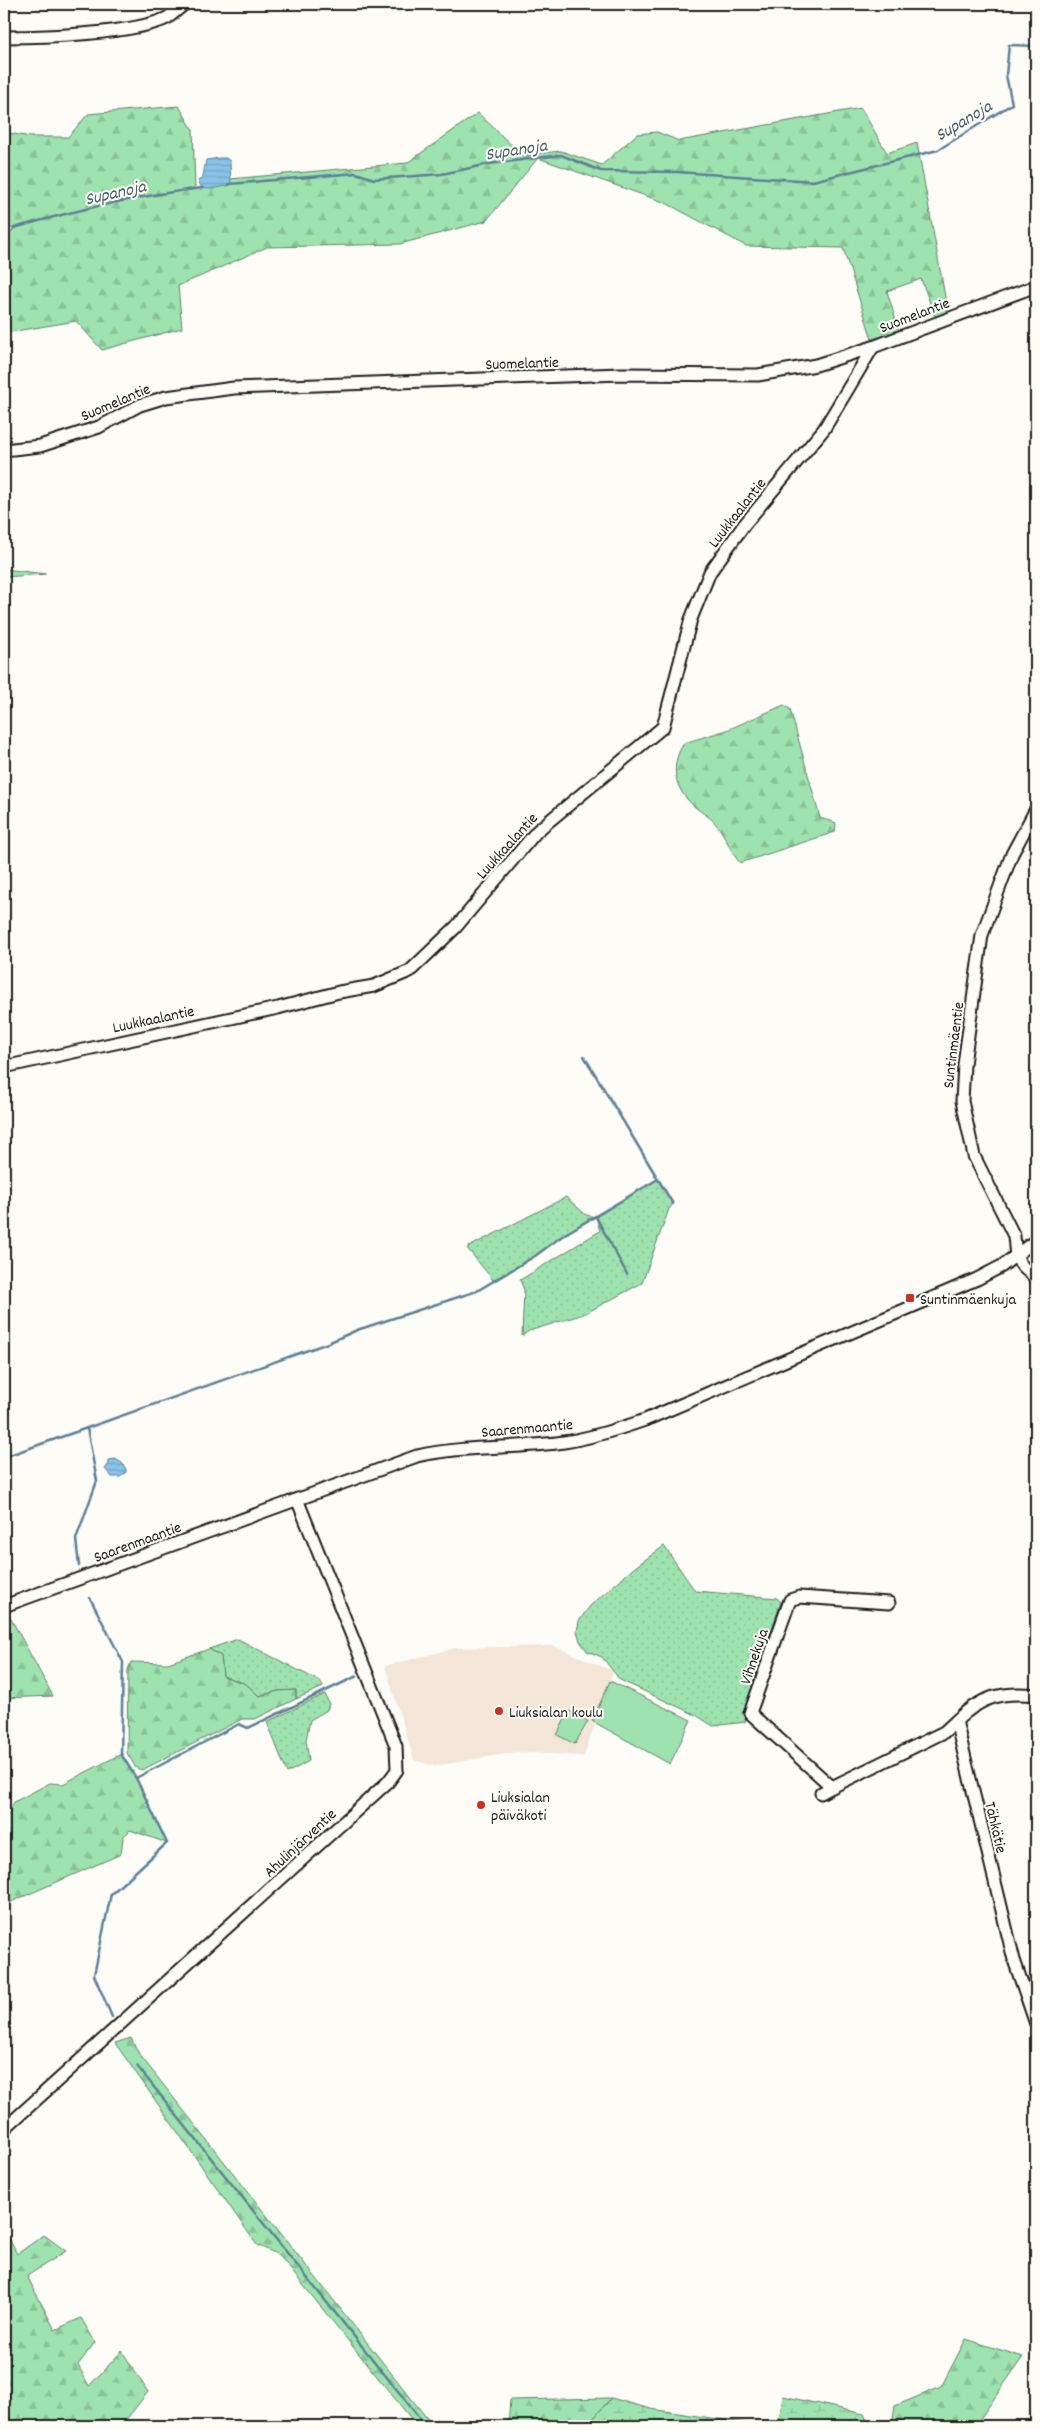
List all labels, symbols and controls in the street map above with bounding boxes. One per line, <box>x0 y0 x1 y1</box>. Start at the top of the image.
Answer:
water label: Supanoja <box>931 95 999 149</box>
water label: Supanoja <box>484 134 550 169</box>
water label: Supanoja <box>83 175 150 214</box>
street label: Suomelantie <box>876 292 953 340</box>
street label: Suomelantie <box>485 352 559 377</box>
street label: Suomelantie <box>78 378 154 428</box>
street label: Luukkaalantie <box>703 474 773 553</box>
street label: Luukkaalantie <box>472 808 544 885</box>
street label: Luukkaalantie <box>111 1001 197 1040</box>
street label: Suntinmäentie <box>938 1001 971 1090</box>
place label: Suntinmäenkuja <box>920 1289 1017 1312</box>
marker: Suntinmäenkuja <box>904 1292 916 1304</box>
street label: Saarenmaantie <box>481 1414 574 1445</box>
street label: Saarenmaantie <box>91 1517 185 1570</box>
street label: Vihnekuja <box>735 1625 776 1688</box>
place label: Liuksialan koulu <box>509 1702 603 1725</box>
marker: Liuksialan koulu <box>493 1705 505 1717</box>
place label: Liuksialan päiväkoti <box>491 1787 550 1828</box>
marker: Liuksialan päiväkoti <box>475 1799 487 1811</box>
street label: Tähkätie <box>977 1800 1012 1856</box>
street label: Ahulinjärventie <box>259 1804 342 1884</box>

